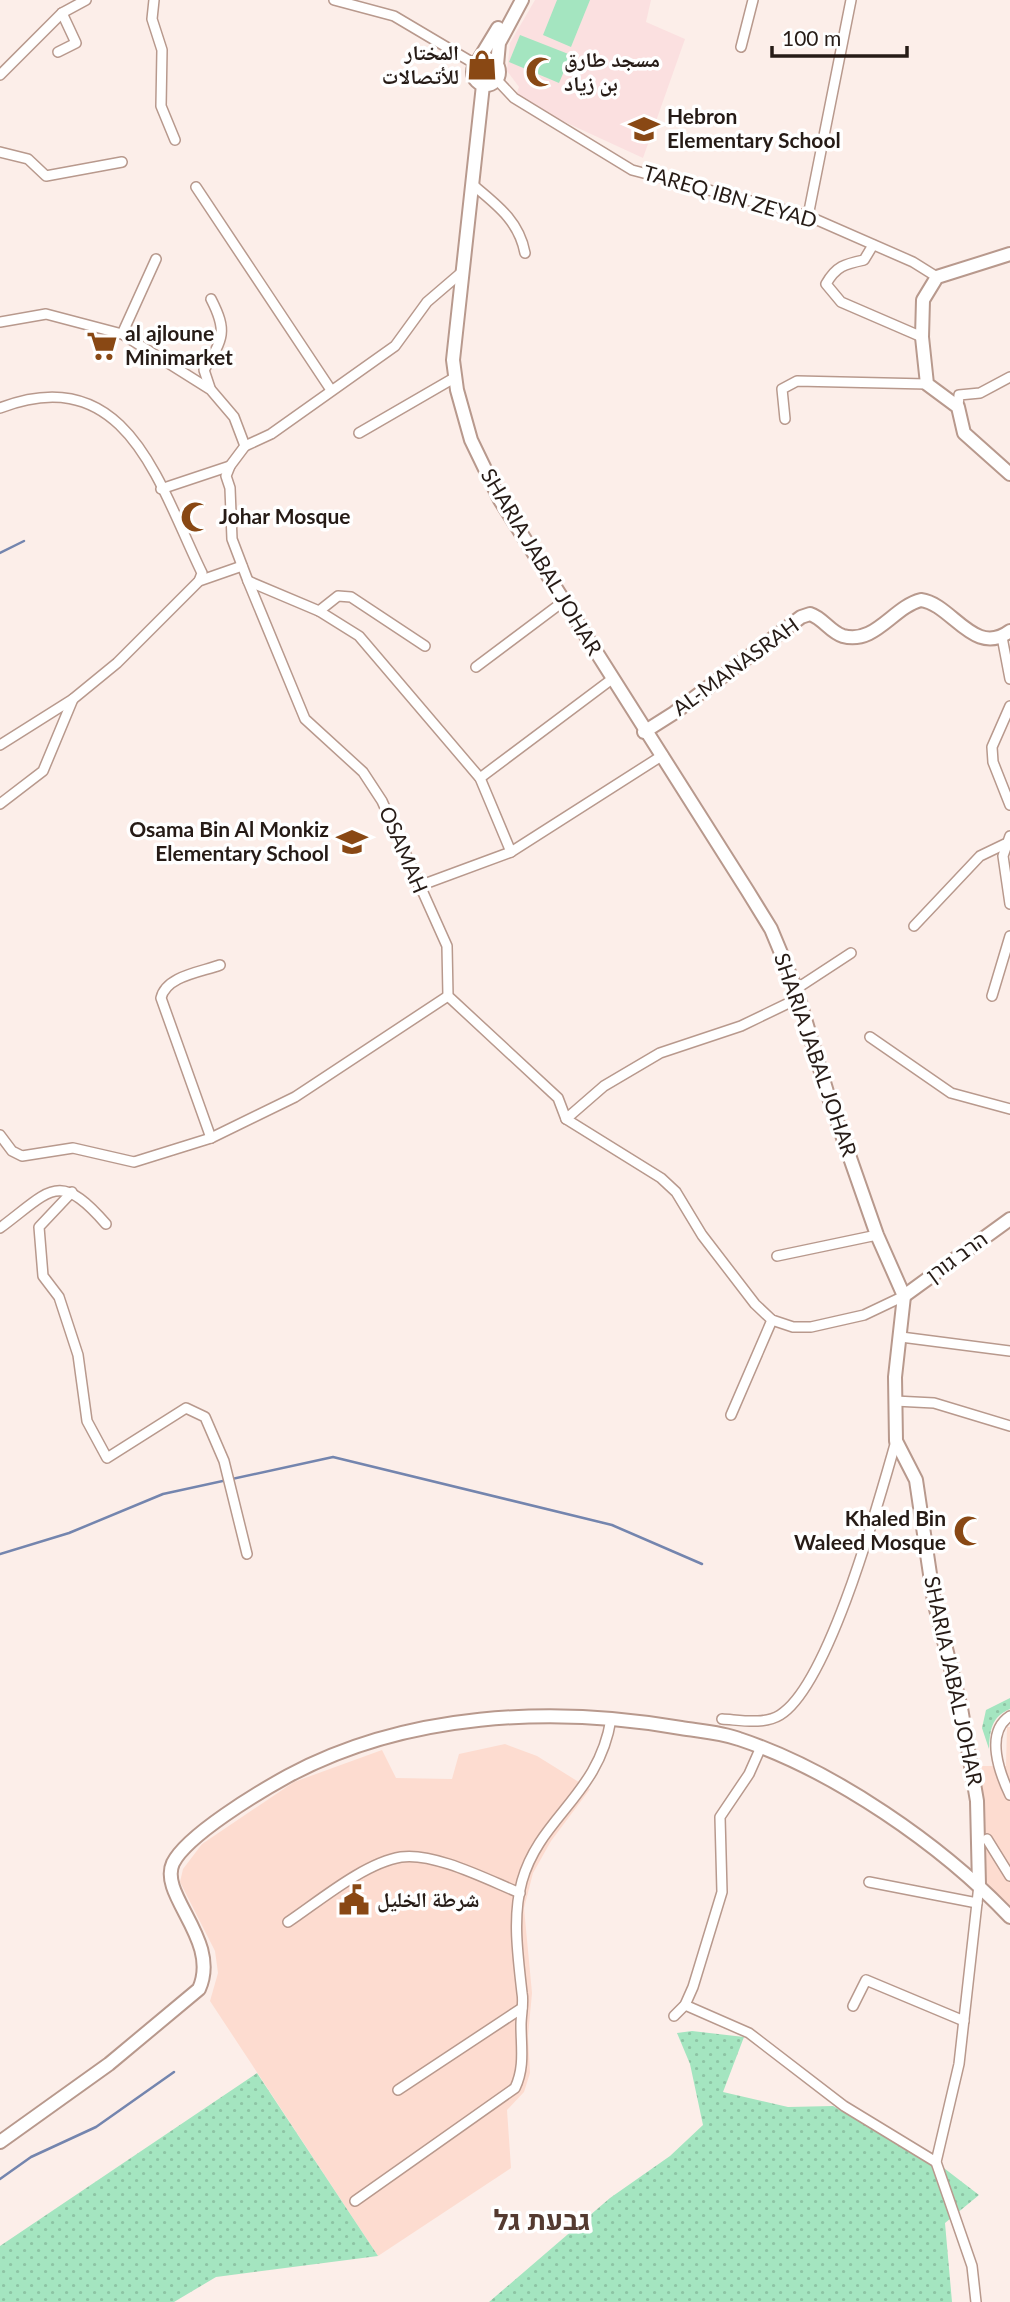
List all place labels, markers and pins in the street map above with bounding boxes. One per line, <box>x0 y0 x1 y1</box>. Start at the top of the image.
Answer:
place label: المختار للأتصالات <box>382 39 459 88</box>
place label: مسجد طارق بن زياد <box>564 46 660 97</box>
shop icon: المختار للأتصالات <box>465 48 499 82</box>
mosque icon: مسجد طارق بن زياد <box>524 55 558 89</box>
place label: Hebron Elementary School <box>667 103 841 152</box>
school or university icon: Hebron Elementary School <box>627 112 661 146</box>
place label: al ajloune Minimarket <box>125 320 233 369</box>
supermarket icon: al ajloune Minimarket <box>85 329 119 363</box>
mosque icon: Johar Mosque <box>179 500 213 534</box>
place label: Johar Mosque <box>219 503 351 528</box>
place label: Osama Bin Al Monkiz Elementary School <box>129 816 329 865</box>
school or university icon: Osama Bin Al Monkiz Elementary School <box>335 825 369 859</box>
place label: Khaled Bin Waleed Mosque <box>794 1505 946 1554</box>
mosque icon: Khaled Bin Waleed Mosque <box>952 1514 986 1548</box>
public building icon: شرطة الخليل <box>337 1883 371 1917</box>
place label: شرطة الخليل <box>377 1886 479 1913</box>

